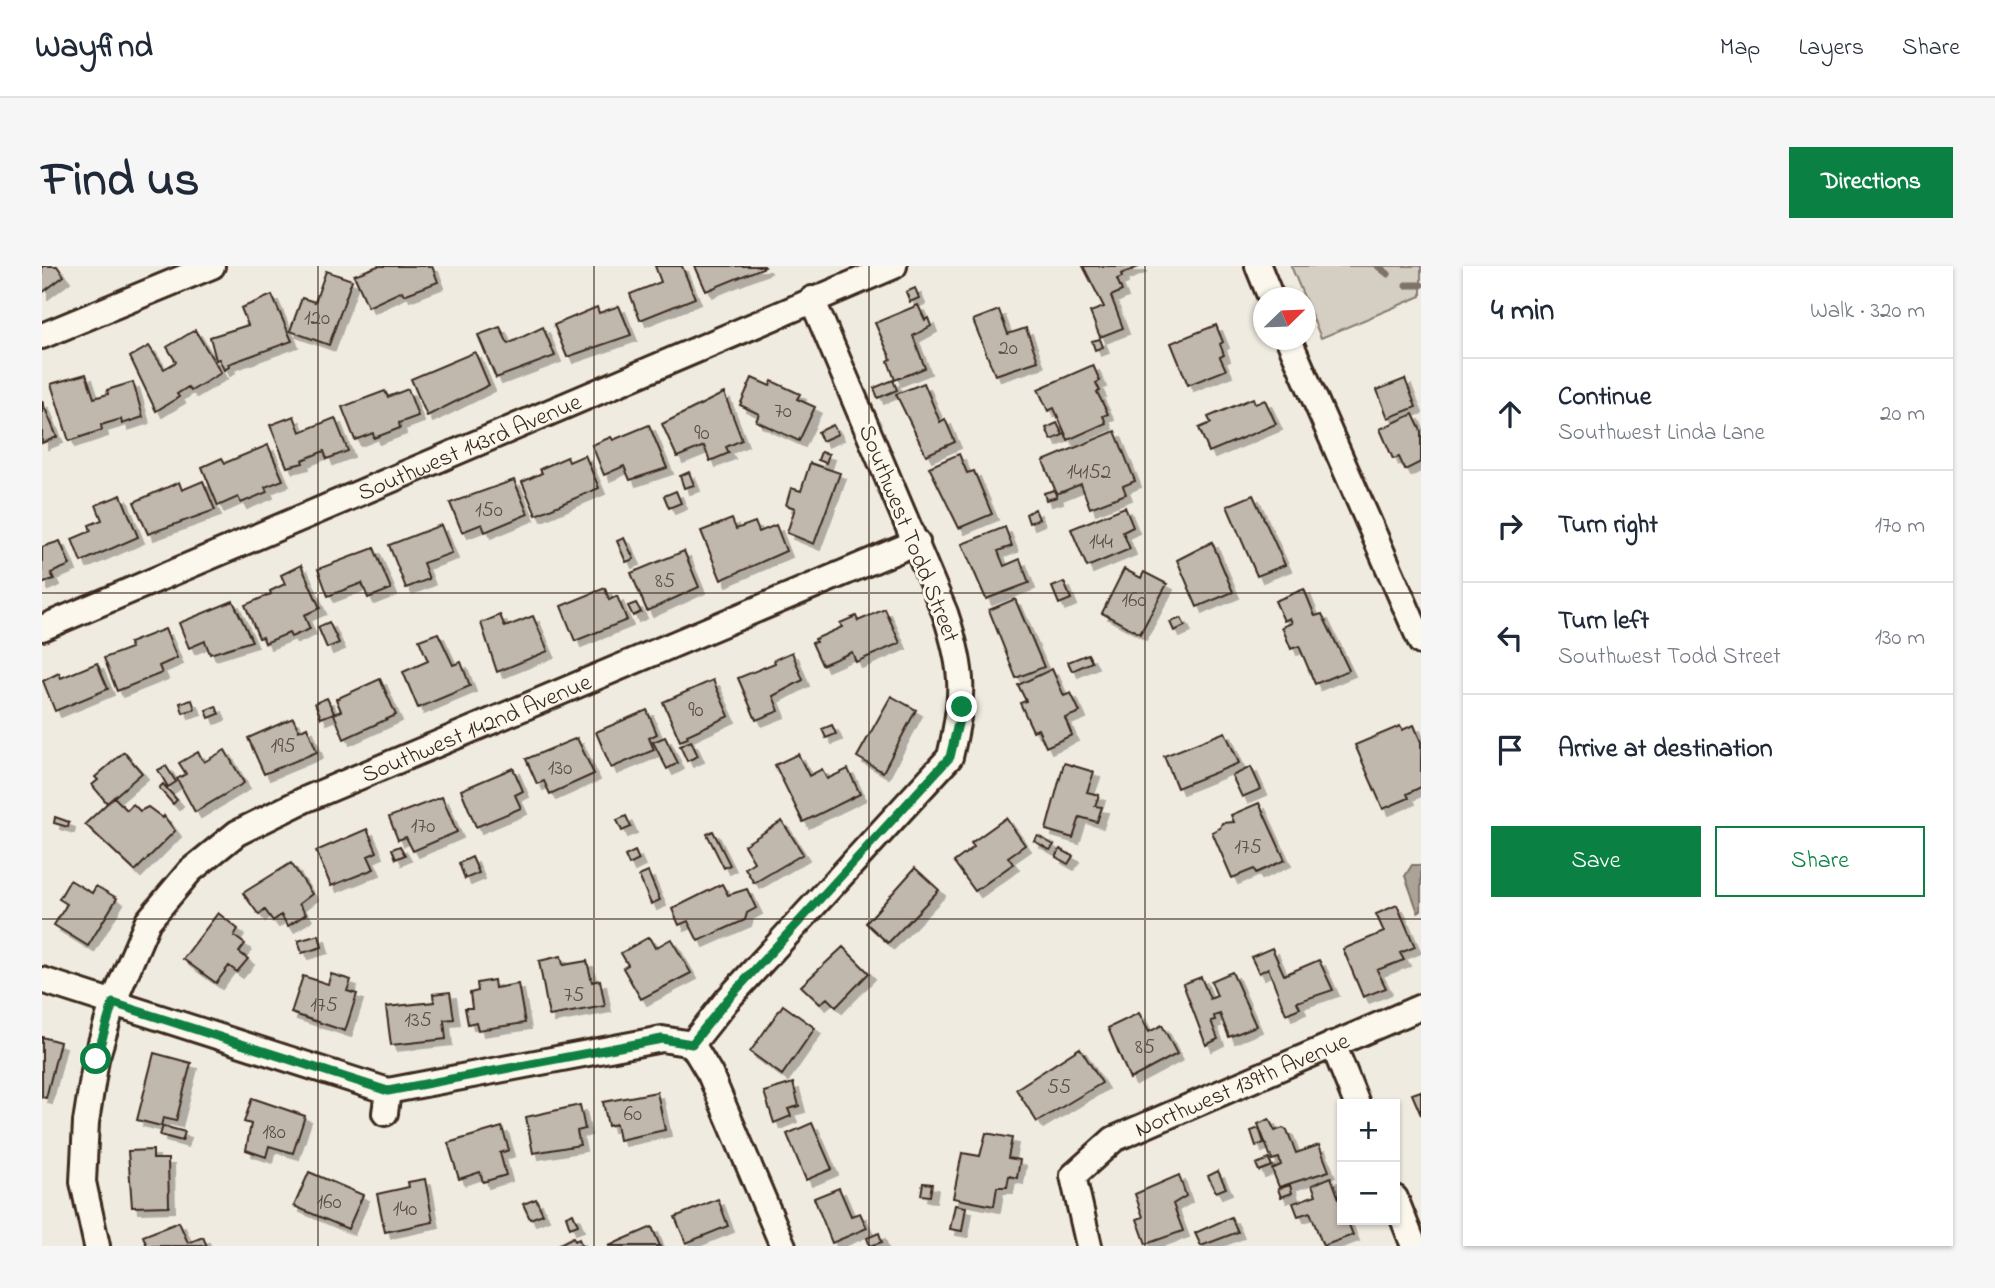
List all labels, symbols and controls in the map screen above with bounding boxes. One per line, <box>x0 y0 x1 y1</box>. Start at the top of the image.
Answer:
text: Wayfind <box>35 24 153 72</box>
text: Map <box>1720 31 1760 66</box>
text: Layers <box>1798 31 1864 66</box>
text: Share <box>1902 31 1960 66</box>
text: Find us <box>42 146 199 218</box>
button: Directions <box>1789 147 1953 218</box>
north arrow <box>1253 287 1316 350</box>
text: 4 min <box>1491 290 1554 334</box>
text: Walk · 320 m <box>1810 295 1925 328</box>
house number: 120 <box>304 304 330 334</box>
house number: 20 <box>998 334 1018 364</box>
text: Continue <box>1558 379 1651 417</box>
street label: Southwest 143rd Avenue <box>353 386 588 512</box>
icon: ahead <box>1491 395 1529 433</box>
house number: 70 <box>774 397 792 427</box>
text: 20 m <box>1880 398 1925 431</box>
text: Southwest Linda Lane <box>1558 417 1765 450</box>
house number: 90 <box>694 419 710 449</box>
street label: Southwest Todd Street <box>848 420 967 648</box>
house number: 14152 <box>1067 458 1111 488</box>
house number: 150 <box>475 496 503 526</box>
icon: right <box>1491 507 1529 545</box>
text: Turn right <box>1558 507 1658 545</box>
text: 170 m <box>1875 510 1925 543</box>
house number: 144 <box>1089 528 1113 558</box>
house number: 85 <box>655 567 675 597</box>
house number: 160 <box>1122 586 1147 616</box>
text: Turn left <box>1558 603 1649 641</box>
icon: left <box>1491 619 1529 657</box>
text: 130 m <box>1875 622 1925 655</box>
text: Southwest Todd Street <box>1558 641 1781 674</box>
street label: Southwest 142nd Avenue <box>357 666 597 794</box>
route end <box>946 691 977 722</box>
house number: 90 <box>688 696 704 726</box>
icon: arrive <box>1491 731 1529 769</box>
text: Arrive at destination <box>1558 731 1773 769</box>
house number: 195 <box>270 732 296 762</box>
house number: 130 <box>548 754 572 784</box>
house number: 170 <box>411 812 435 842</box>
button: Save <box>1491 826 1701 897</box>
button: Share <box>1715 826 1925 897</box>
house number: 175 <box>1234 833 1262 863</box>
house number: 75 <box>564 981 584 1011</box>
house number: 175 <box>310 991 338 1021</box>
house number: 135 <box>404 1006 432 1036</box>
street label: Northwest 139th Avenue <box>1130 1025 1356 1148</box>
house number: 85 <box>1135 1033 1155 1063</box>
route start <box>80 1043 111 1074</box>
house number: 55 <box>1047 1073 1071 1103</box>
map controls <box>1337 1099 1400 1225</box>
button: + <box>1337 1099 1400 1162</box>
house number: 60 <box>624 1100 642 1130</box>
house number: 180 <box>262 1118 286 1148</box>
button: − <box>1337 1162 1400 1225</box>
house number: 160 <box>317 1188 342 1218</box>
house number: 140 <box>393 1195 417 1225</box>

